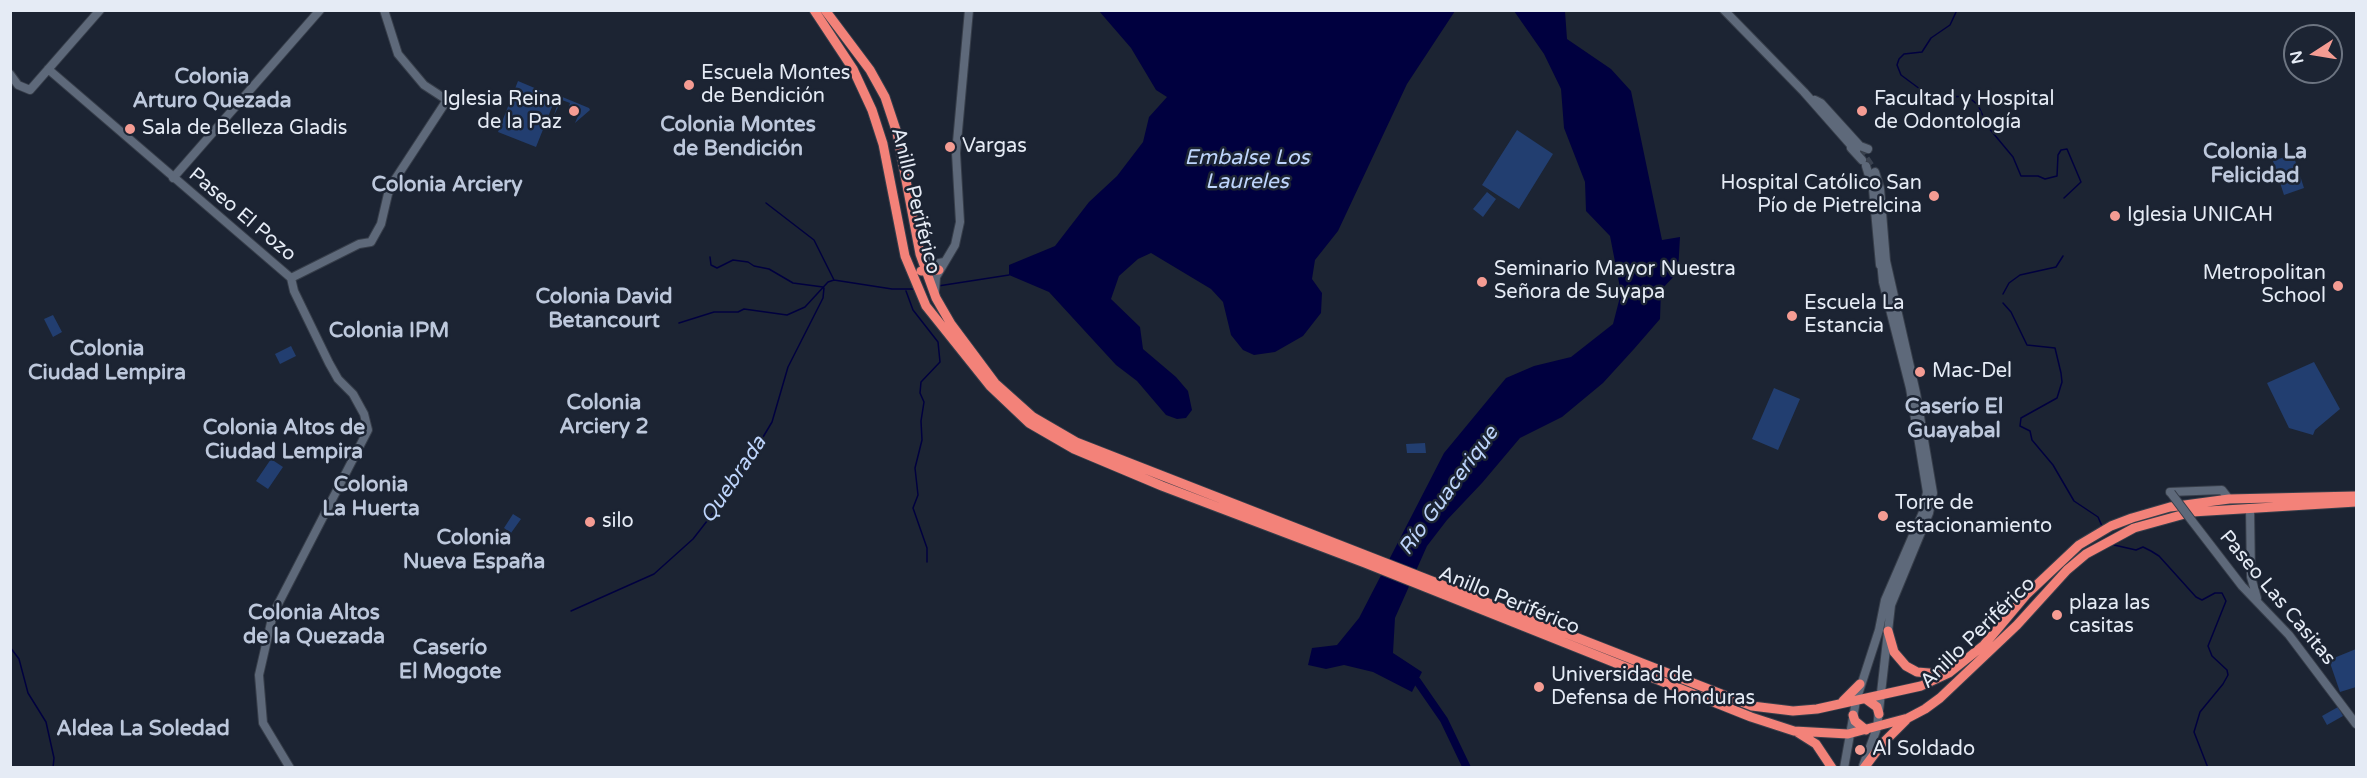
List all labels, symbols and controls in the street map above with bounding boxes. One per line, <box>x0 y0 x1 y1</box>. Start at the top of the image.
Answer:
north arrow <box>2283 24 2343 84</box>
text: N <box>2286 49 2308 66</box>
place label: Escuela Montes de Bendición <box>701 62 850 109</box>
district label: Colonia Arturo Quezada <box>132 64 292 114</box>
marker: Escuela Montes de Bendición <box>682 78 696 92</box>
place label: Iglesia Reina de la Paz <box>443 88 562 135</box>
place label: Facultad y Hospital de Odontología <box>1874 88 2054 135</box>
marker: Iglesia Reina de la Paz <box>567 104 581 118</box>
marker: Facultad y Hospital de Odontología <box>1855 104 1869 118</box>
district label: Colonia Montes de Bendición <box>660 112 816 162</box>
place label: Sala de Belleza Gladis <box>142 117 347 141</box>
marker: Sala de Belleza Gladis <box>123 122 137 136</box>
street label: Anillo Periférico <box>885 125 945 277</box>
place label: Vargas <box>962 135 1027 159</box>
district label: Colonia La Felicidad <box>2203 139 2307 189</box>
marker: Vargas <box>943 140 957 154</box>
water label: Embalse Los Laureles <box>1184 145 1310 195</box>
street label: Paseo El Pozo <box>183 163 301 267</box>
district label: Colonia Arciery <box>371 172 523 198</box>
place label: Hospital Católico San Pío de Pietrelcina <box>1721 172 1922 219</box>
marker: Hospital Católico San Pío de Pietrelcina <box>1927 189 1941 203</box>
place label: Iglesia UNICAH <box>2127 204 2273 228</box>
marker: Iglesia UNICAH <box>2108 209 2122 223</box>
place label: Seminario Mayor Nuestra Señora de Suyapa <box>1494 258 1736 305</box>
place label: Metropolitan School <box>2203 262 2326 309</box>
marker: Seminario Mayor Nuestra Señora de Suyapa <box>1475 275 1489 289</box>
marker: Metropolitan School <box>2331 279 2345 293</box>
district label: Colonia David Betancourt <box>535 284 673 334</box>
place label: Escuela La Estancia <box>1804 292 1905 339</box>
marker: Escuela La Estancia <box>1785 309 1799 323</box>
district label: Colonia IPM <box>329 318 449 344</box>
district label: Colonia Ciudad Lempira <box>28 336 186 386</box>
place label: Mac-Del <box>1932 360 2012 384</box>
marker: Mac-Del <box>1913 365 1927 379</box>
district label: Colonia Arciery 2 <box>559 390 649 440</box>
district label: Caserío El Guayabal <box>1905 394 2003 444</box>
district label: Colonia Altos de Ciudad Lempira <box>203 415 365 465</box>
water label: Río Guacerique <box>1394 422 1504 560</box>
water label: Quebrada <box>696 432 772 528</box>
district label: Colonia La Huerta <box>322 472 420 522</box>
place label: Torre de estacionamiento <box>1895 492 2052 539</box>
marker: Torre de estacionamiento <box>1876 509 1890 523</box>
place label: silo <box>602 510 634 534</box>
marker: silo <box>583 515 597 529</box>
district label: Colonia Nueva España <box>403 525 545 575</box>
street label: Paseo Las Casitas <box>2214 526 2340 670</box>
street label: Anillo Periférico <box>1435 562 1583 640</box>
street label: Anillo Periférico <box>1916 572 2040 694</box>
place label: plaza las casitas <box>2069 592 2150 639</box>
district label: Colonia Altos de la Quezada <box>243 600 385 650</box>
marker: plaza las casitas <box>2050 608 2064 622</box>
district label: Caserío El Mogote <box>399 635 501 685</box>
place label: Universidad de Defensa de Honduras <box>1551 664 1755 711</box>
marker: Universidad de Defensa de Honduras <box>1532 680 1546 694</box>
district label: Aldea La Soledad <box>56 716 230 742</box>
place label: Al Soldado <box>1872 738 1975 762</box>
marker: Al Soldado <box>1853 743 1867 757</box>

